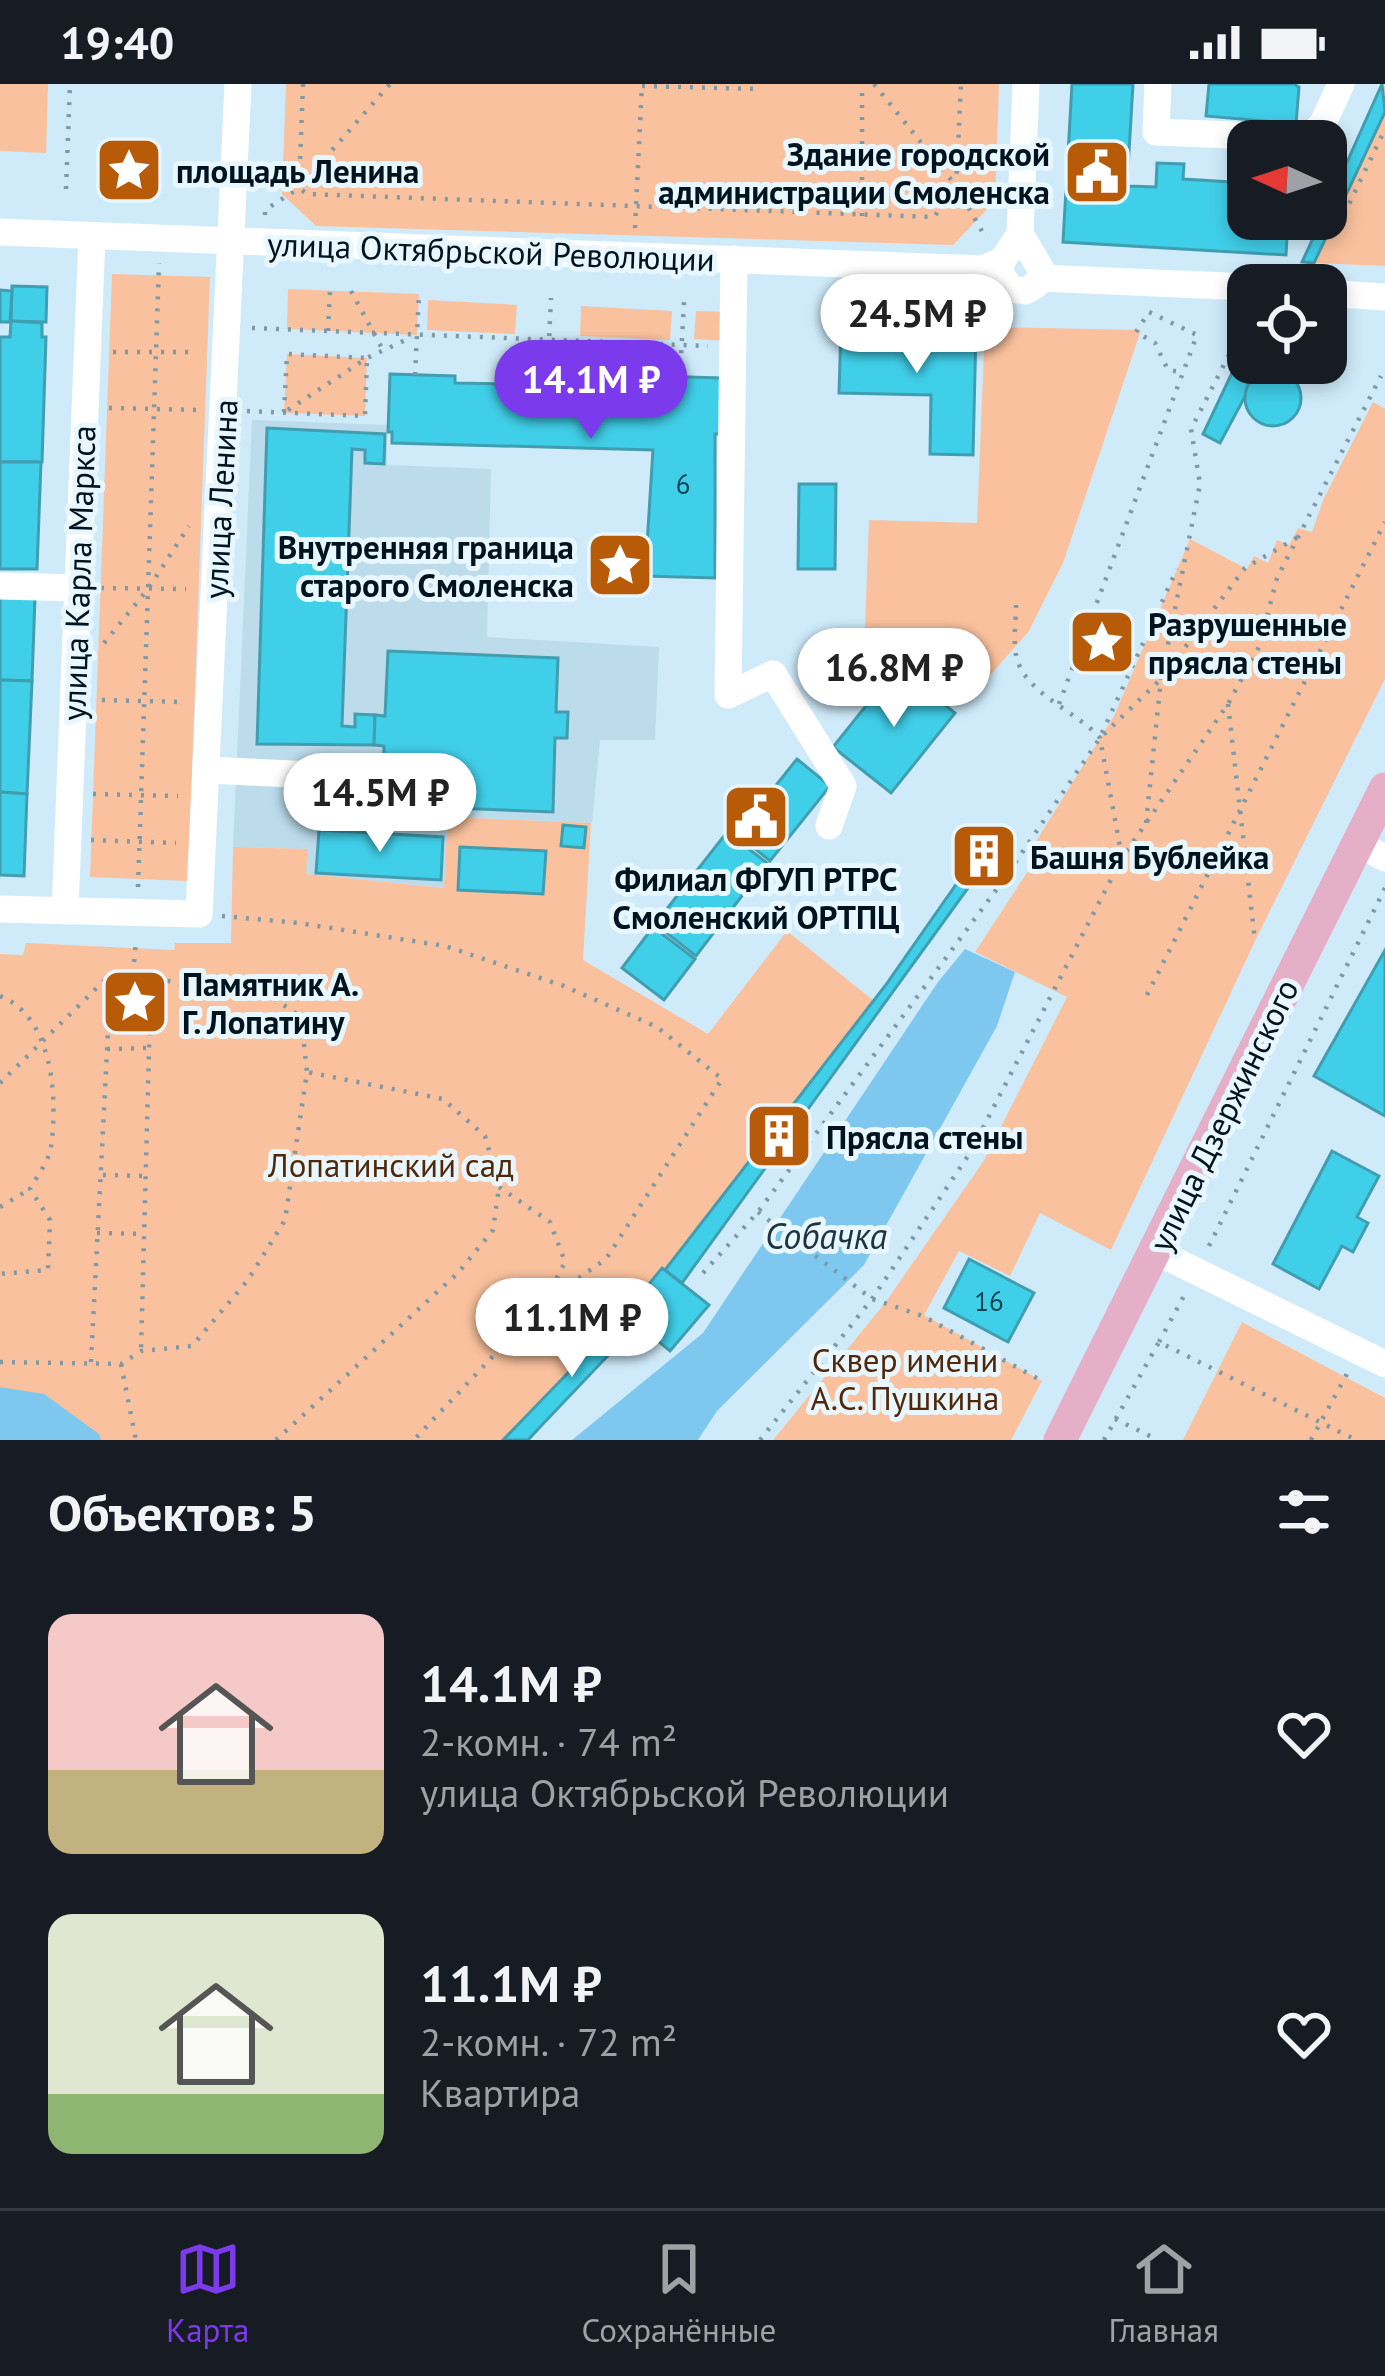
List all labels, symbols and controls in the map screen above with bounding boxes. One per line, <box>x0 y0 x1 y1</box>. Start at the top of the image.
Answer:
text: 19:40 <box>60 13 174 71</box>
north arrow <box>1227 120 1347 240</box>
map controls <box>1227 120 1347 384</box>
place label: Здание городской администрации Смоленска <box>658 132 1050 213</box>
place icon: площадь Ленина <box>94 135 164 205</box>
public building icon: Здание городской администрации Смоленска <box>1062 137 1132 207</box>
place label: площадь Ленина <box>176 149 419 192</box>
street label: улица Октябрьской Революции <box>267 222 715 280</box>
button: locate <box>1227 264 1347 384</box>
pin: 24.5M ₽ <box>806 274 1028 376</box>
text: 24.5M ₽ <box>847 287 987 338</box>
pin: 14.1M ₽ <box>480 340 702 442</box>
text: 14.1M ₽ <box>521 353 661 404</box>
street label: улица Ленина <box>193 398 247 600</box>
street label: улица Карла Маркса <box>51 424 105 722</box>
house number: 6 <box>676 467 690 501</box>
place label: Внутренняя граница старого Смоленска <box>278 525 574 606</box>
place icon: Внутренняя граница старого Смоленска <box>585 530 655 600</box>
place label: Разрушенные прясла стены <box>1148 602 1347 683</box>
place icon: Разрушенные прясла стены <box>1067 607 1137 677</box>
pin: 16.8M ₽ <box>783 628 1005 730</box>
text: 16.8M ₽ <box>824 641 964 692</box>
pin: 14.5M ₽ <box>269 753 491 855</box>
text: 14.5M ₽ <box>310 766 450 817</box>
public building icon: Филиал ФГУП РТРС Смоленский ОРТПЦ <box>721 782 791 852</box>
building icon: Башня Бублейка <box>949 821 1019 891</box>
place label: Башня Бублейка <box>1030 835 1269 878</box>
place label: Филиал ФГУП РТРС Смоленский ОРТПЦ <box>612 857 900 938</box>
place label: Памятник А. Г. Лопатину <box>182 962 359 1043</box>
place icon: Памятник А. Г. Лопатину <box>100 967 170 1037</box>
street label: улица Дзержинского <box>1138 972 1308 1258</box>
building icon: Прясла стены <box>744 1101 814 1171</box>
place label: Прясла стены <box>826 1115 1024 1158</box>
park label: Лопатинский сад <box>267 1143 514 1186</box>
water label: Собачка <box>765 1212 887 1259</box>
pin: 11.1M ₽ <box>461 1278 683 1380</box>
house number: 16 <box>974 1284 1004 1318</box>
text: 11.1M ₽ <box>502 1291 642 1342</box>
park label: Cквер имени А.С. Пушкина <box>811 1338 999 1419</box>
text: Объектов: 5 <box>48 1479 317 1545</box>
icon: filters <box>1271 1479 1337 1545</box>
text: 14.1M ₽ <box>420 1650 602 1716</box>
icon: home <box>144 1662 288 1806</box>
icon: heart <box>1271 1701 1337 1767</box>
text: 2-комн. · 74 m² <box>420 1716 677 1767</box>
text: улица Октябрьской Революции <box>420 1767 949 1818</box>
text: 11.1M ₽ <box>420 1950 602 2016</box>
icon: home <box>144 1962 288 2106</box>
icon: heart <box>1271 2001 1337 2067</box>
text: 2-комн. · 72 m² <box>420 2016 677 2067</box>
text: Квартира <box>420 2067 580 2118</box>
tab: Карта <box>166 2236 249 2351</box>
tab: Сохранённые <box>582 2236 776 2351</box>
tab: Главная <box>1108 2236 1219 2351</box>

